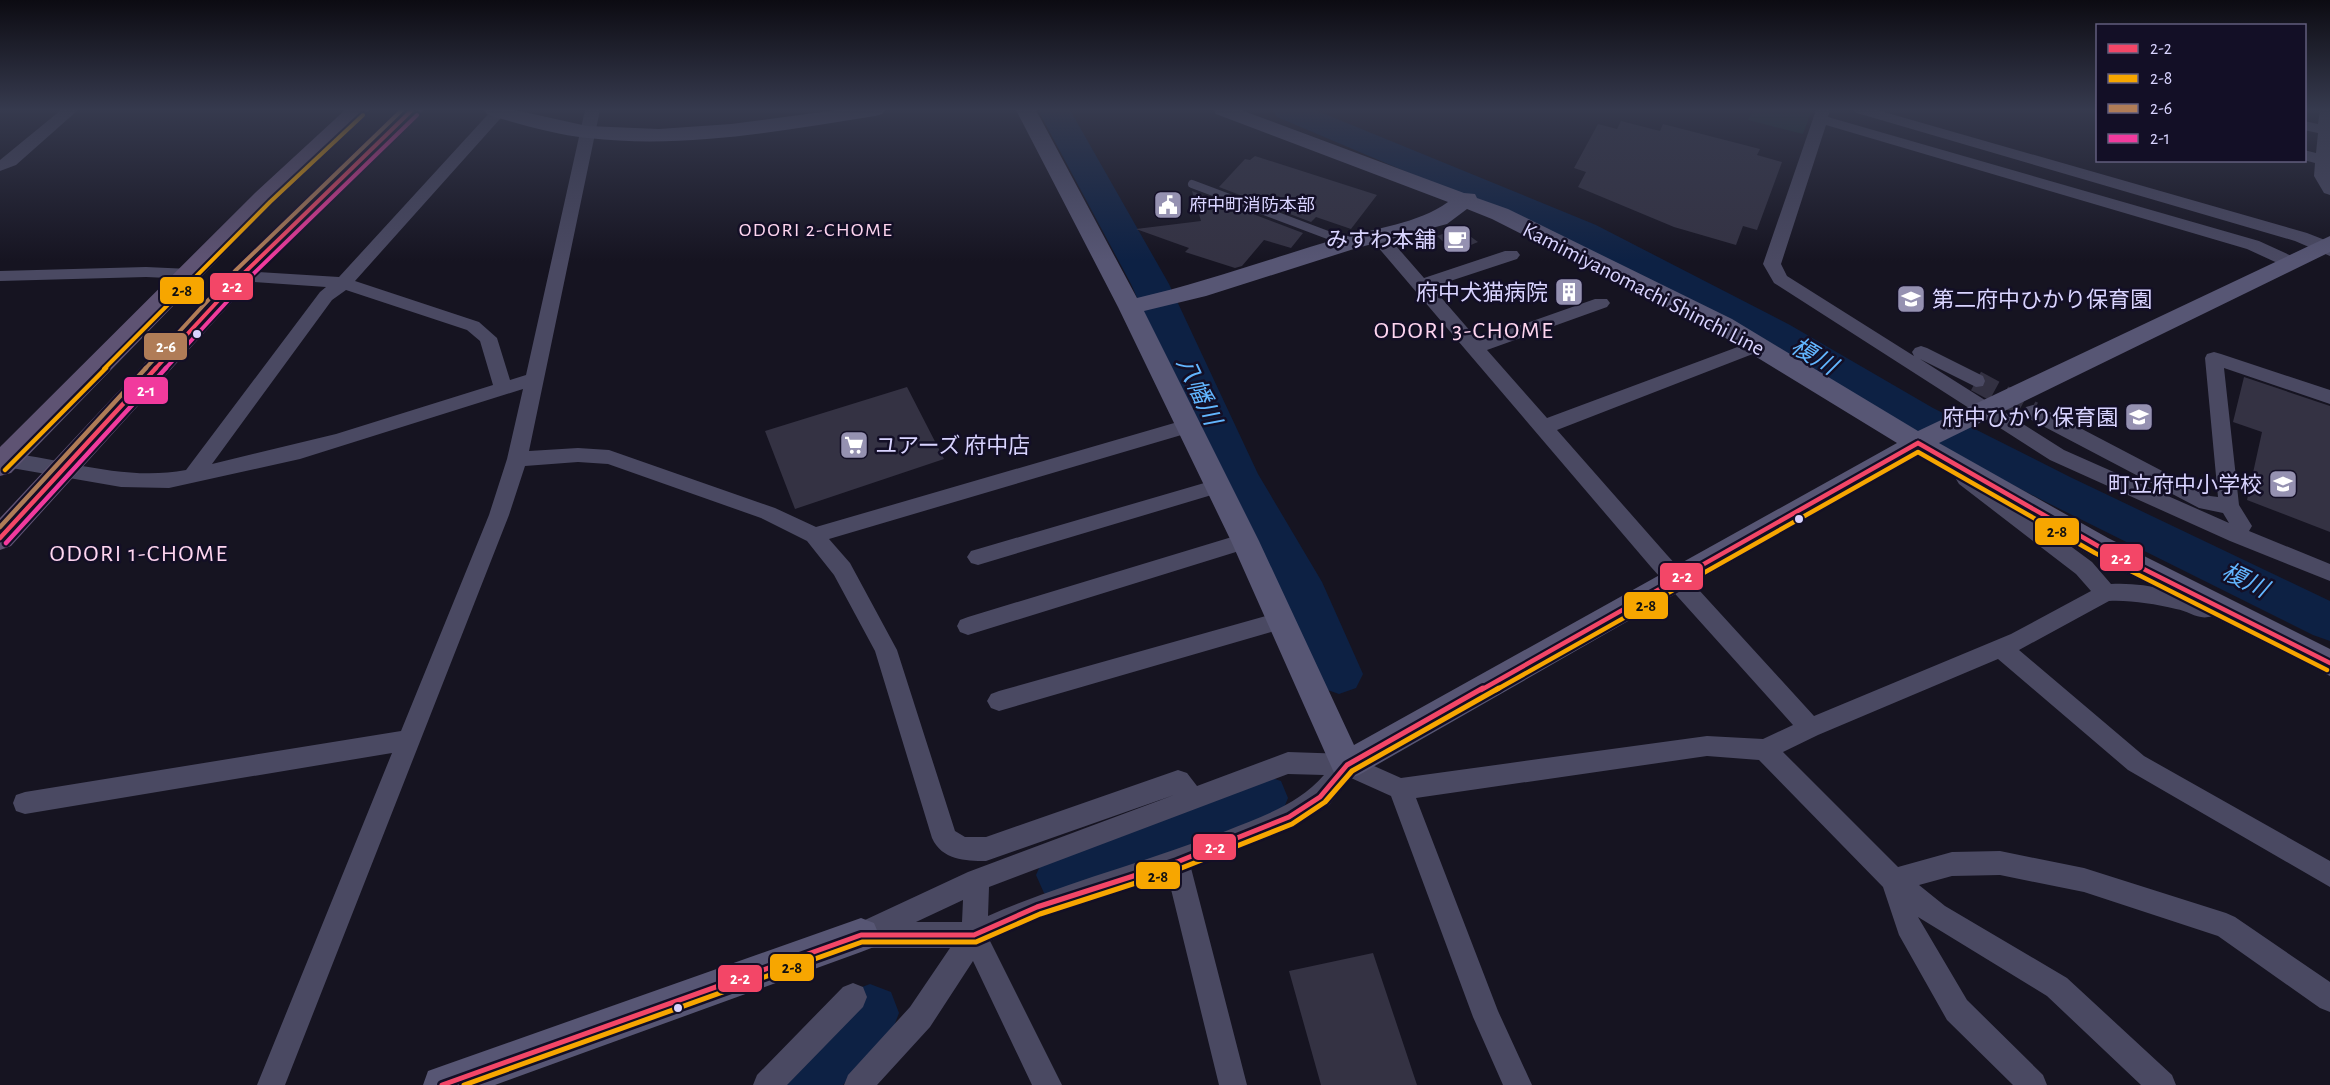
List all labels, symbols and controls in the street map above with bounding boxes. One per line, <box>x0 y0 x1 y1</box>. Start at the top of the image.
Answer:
legend <box>2096 24 2306 162</box>
text: 2-2 <box>2150 40 2172 58</box>
text: 2-8 <box>2150 70 2172 88</box>
text: 2-6 <box>2150 100 2172 118</box>
text: 2-1 <box>2150 130 2170 148</box>
public building icon: 府中町消防本部 <box>1152 189 1184 221</box>
place label: 府中町消防本部 <box>1189 196 1315 215</box>
street label: Kamimiyanomachi Shinchi Line <box>1519 218 1768 360</box>
district label: ODORI 2-CHOME <box>739 220 893 240</box>
cafe icon: みすわ本舗 <box>1441 223 1473 255</box>
place label: みすわ本舗 <box>1326 228 1436 251</box>
line badge: 2-2 <box>209 272 254 301</box>
line badge: 2-8 <box>159 276 205 305</box>
building icon: 府中犬猫病院 <box>1553 276 1585 308</box>
text: 2-2 <box>222 279 242 295</box>
place label: 府中犬猫病院 <box>1416 281 1548 304</box>
text: 2-8 <box>172 283 192 299</box>
school or university icon: 第二府中ひかり保育園 <box>1895 283 1927 315</box>
place label: 第二府中ひかり保育園 <box>1932 288 2152 311</box>
district label: ODORI 3-CHOME <box>1374 319 1554 343</box>
unlabelled marker <box>191 328 203 340</box>
line badge: 2-6 <box>143 332 188 361</box>
water label: 榎川 <box>1787 332 1844 381</box>
text: 2-6 <box>156 339 176 355</box>
water label: 八幡川 <box>1172 353 1227 432</box>
line badge: 2-1 <box>123 376 169 405</box>
text: 2-1 <box>137 383 155 399</box>
school or university icon: 府中ひかり保育園 <box>2123 401 2155 433</box>
place label: 府中ひかり保育園 <box>1942 406 2118 429</box>
supermarket icon: ユアーズ 府中店 <box>838 429 870 461</box>
place label: ユアーズ 府中店 <box>875 434 1030 457</box>
school or university icon: 町立府中小学校 <box>2267 468 2299 500</box>
place label: 町立府中小学校 <box>2108 473 2262 496</box>
unlabelled marker <box>1793 513 1805 525</box>
line badge: 2-8 <box>2034 517 2080 546</box>
text: 2-8 <box>2047 524 2067 540</box>
district label: ODORI 1-CHOME <box>49 542 229 566</box>
line badge: 2-2 <box>2099 543 2144 572</box>
text: 2-2 <box>2111 551 2131 567</box>
water label: 榎川 <box>2218 558 2275 604</box>
line badge: 2-2 <box>1659 562 1704 591</box>
text: 2-2 <box>1672 569 1692 585</box>
line badge: 2-8 <box>1623 591 1669 620</box>
text: 2-8 <box>1636 598 1656 614</box>
line badge: 2-2 <box>1192 833 1237 861</box>
text: 2-2 <box>1205 840 1225 856</box>
line badge: 2-8 <box>1135 861 1181 890</box>
text: 2-8 <box>1148 869 1168 885</box>
line badge: 2-8 <box>769 953 815 982</box>
text: 2-8 <box>782 960 802 976</box>
line badge: 2-2 <box>717 964 763 993</box>
text: 2-2 <box>730 971 750 987</box>
unlabelled marker <box>672 1002 684 1014</box>

